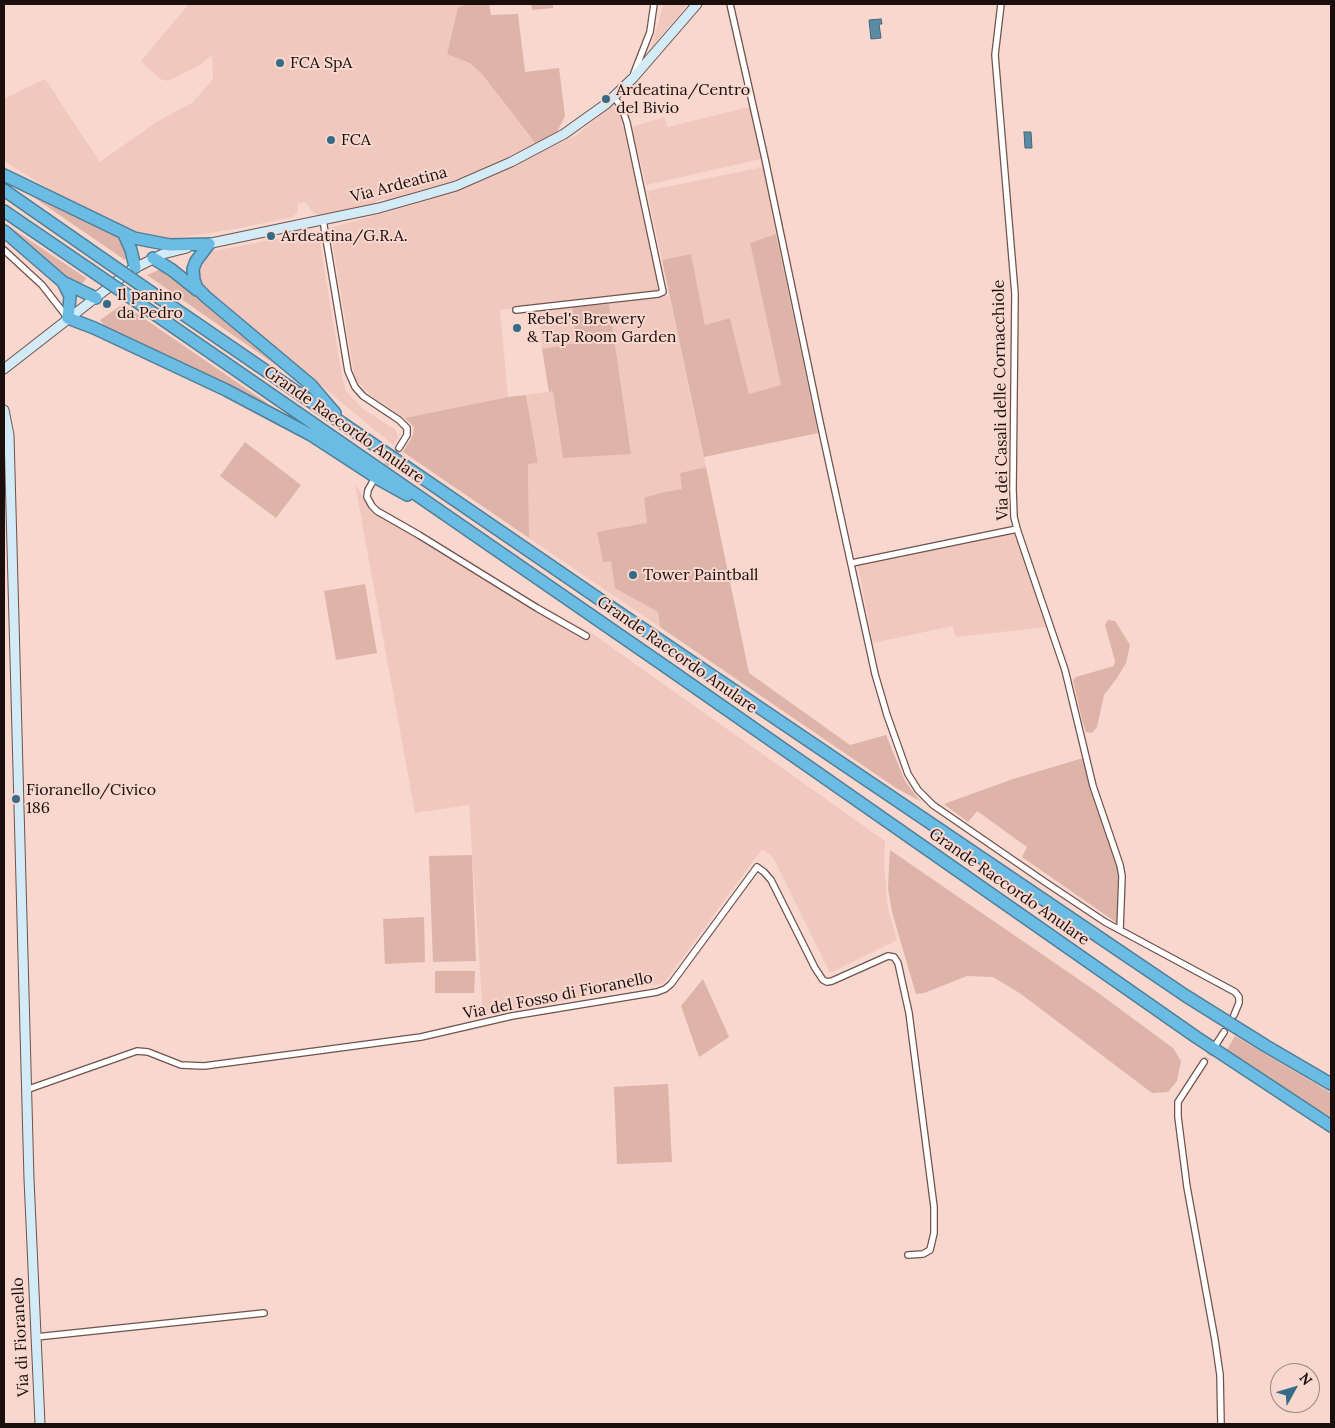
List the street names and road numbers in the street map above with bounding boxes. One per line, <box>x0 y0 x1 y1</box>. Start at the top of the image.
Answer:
street label: Via Ardeatina <box>349 163 449 207</box>
street label: Via dei Casali delle Cornacchiole <box>989 279 1013 521</box>
street label: Grande Raccordo Anulare <box>260 362 428 488</box>
street label: Grande Raccordo Anulare <box>593 592 761 718</box>
street label: Grande Raccordo Anulare <box>925 824 1093 950</box>
street label: Via del Fosso di Fioranello <box>462 968 654 1024</box>
street label: Via di Fioranello <box>8 1277 34 1397</box>

